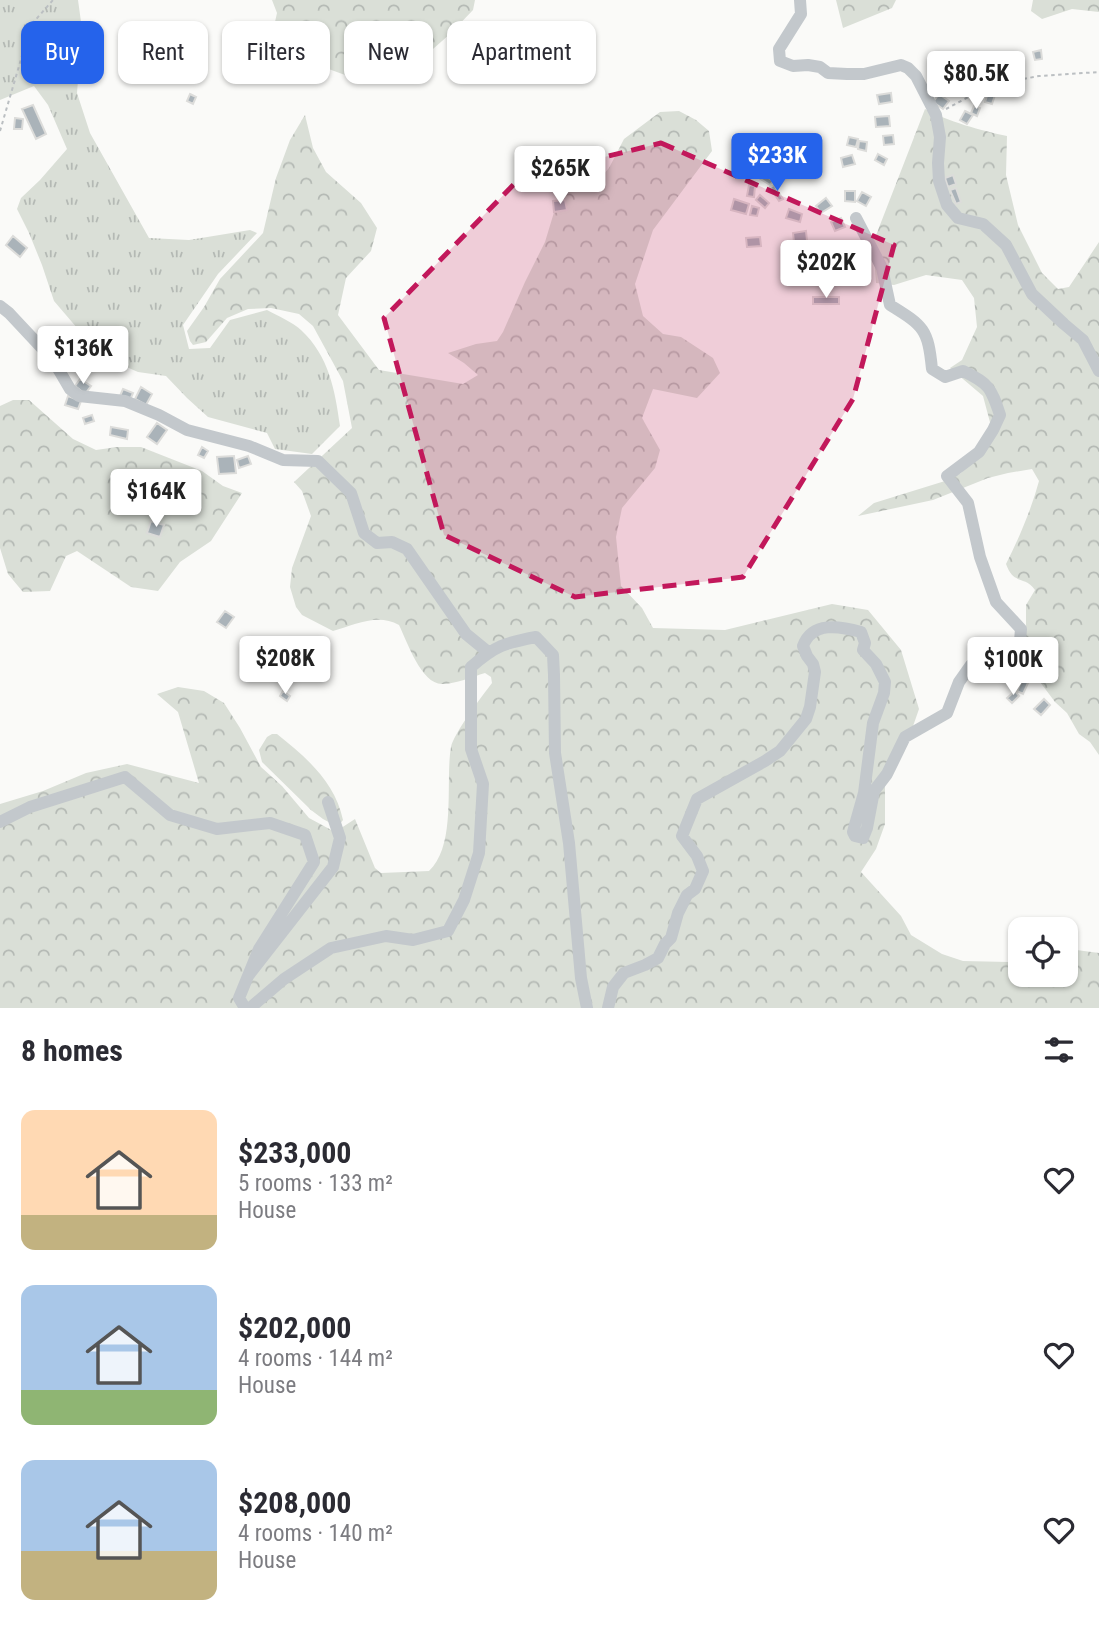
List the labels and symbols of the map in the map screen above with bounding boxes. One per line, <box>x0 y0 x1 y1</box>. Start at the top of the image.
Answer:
pin: $80.5K <box>919 52 1033 111</box>
pin: $233K <box>728 134 826 193</box>
pin: $265K <box>511 146 609 206</box>
pin: $202K <box>777 240 875 300</box>
pin: $136K <box>34 326 132 386</box>
pin: $164K <box>107 470 205 529</box>
pin: $208K <box>236 636 334 696</box>
pin: $100K <box>964 638 1062 697</box>

